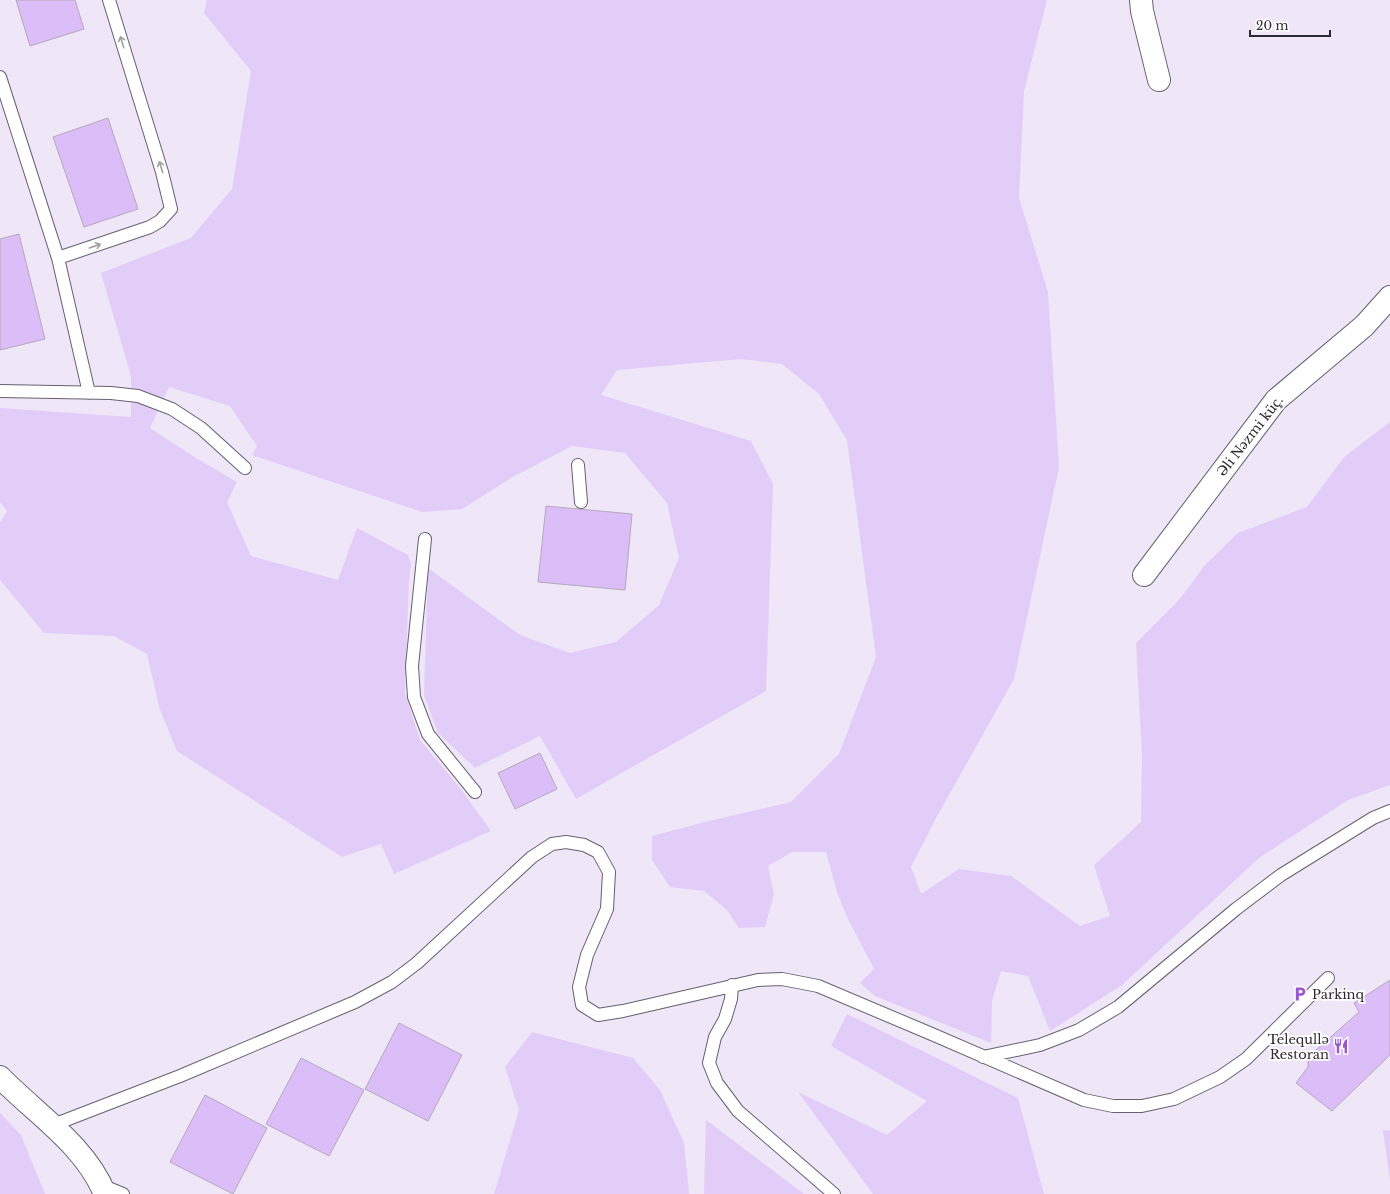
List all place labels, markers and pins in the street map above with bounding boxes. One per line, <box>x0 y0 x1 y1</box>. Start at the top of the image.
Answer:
parking icon: Parkinq <box>1291 985 1309 1003</box>
place label: Parkinq <box>1312 986 1365 1003</box>
place label: Telequllə Restoran <box>1268 1031 1329 1063</box>
restaurant icon: Telequllə Restoran <box>1332 1037 1350 1055</box>

